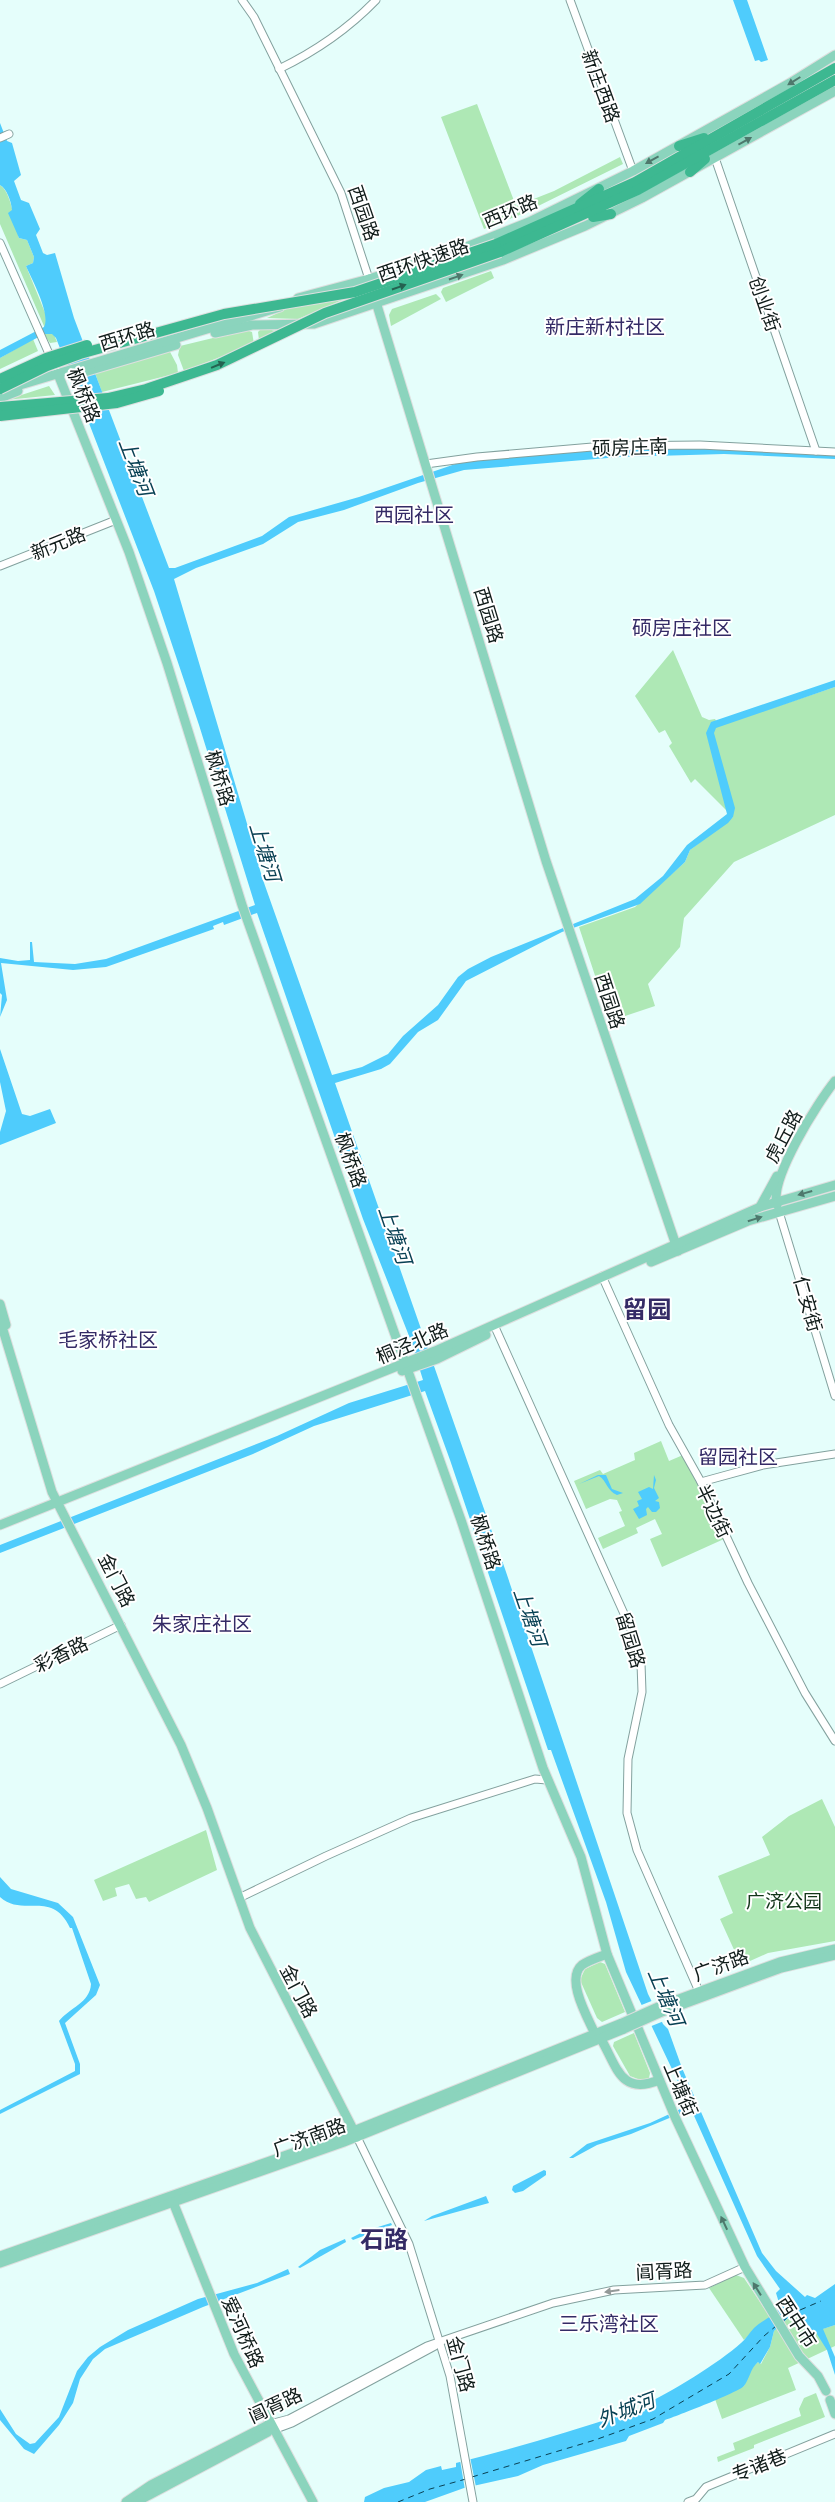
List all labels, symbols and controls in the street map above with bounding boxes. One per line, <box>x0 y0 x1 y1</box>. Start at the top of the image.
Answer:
street label: 新庄西路 <box>576 46 625 126</box>
one-way arrow <box>787 76 800 86</box>
one-way arrow <box>738 137 752 146</box>
one-way arrow <box>645 156 659 165</box>
street label: 西园路 <box>342 182 385 244</box>
street label: 西环路 <box>479 189 541 234</box>
street label: 西环快速路 <box>374 233 472 288</box>
one-way arrow <box>449 273 464 281</box>
street label: 创业街 <box>743 273 786 335</box>
one-way arrow <box>392 282 407 290</box>
district label: 新庄新村社区 <box>545 314 665 340</box>
street label: 西环路 <box>96 316 158 357</box>
one-way arrow <box>211 360 225 368</box>
street label: 枫桥路 <box>61 364 106 426</box>
water label: 上塘河 <box>113 434 160 503</box>
street label: 硕房庄南 <box>592 434 668 461</box>
district label: 西园社区 <box>374 502 454 528</box>
street label: 新元路 <box>27 521 89 566</box>
street label: 西园路 <box>468 584 509 646</box>
district label: 硕房庄社区 <box>632 615 732 641</box>
street label: 枫桥路 <box>199 747 240 809</box>
water label: 上塘河 <box>244 820 287 888</box>
street label: 西园路 <box>589 970 630 1032</box>
street label: 虎丘路 <box>759 1105 808 1167</box>
street label: 枫桥路 <box>329 1129 372 1191</box>
one-way arrow <box>798 1189 813 1197</box>
water label: 上塘河 <box>373 1202 418 1271</box>
one-way arrow <box>748 1215 763 1223</box>
street label: 仁安街 <box>788 1273 827 1335</box>
district label: 留园 <box>623 1294 671 1325</box>
street label: 桐泾北路 <box>372 1317 452 1370</box>
district label: 毛家桥社区 <box>58 1327 158 1353</box>
district label: 留园社区 <box>698 1444 778 1470</box>
street label: 半边街 <box>690 1480 737 1542</box>
street label: 枫桥路 <box>465 1511 506 1573</box>
street label: 金门路 <box>92 1549 141 1611</box>
water label: 上塘河 <box>508 1584 553 1653</box>
street label: 留园路 <box>610 1609 651 1671</box>
district label: 朱家庄社区 <box>152 1611 252 1637</box>
street label: 彩香路 <box>30 1631 92 1678</box>
park label: 广济公园 <box>746 1889 822 1914</box>
street label: 广济路 <box>690 1944 752 1987</box>
street label: 金门路 <box>274 1960 323 2022</box>
water label: 上塘河 <box>642 1964 691 2033</box>
street label: 上塘街 <box>658 2058 703 2120</box>
street label: 广济南路 <box>269 2113 349 2162</box>
one-way arrow <box>720 2216 728 2230</box>
district label: 石路 <box>360 2224 408 2255</box>
street label: 阊胥路 <box>635 2258 693 2285</box>
one-way arrow <box>753 2282 762 2295</box>
one-way arrow <box>604 2287 620 2295</box>
street label: 爱河桥路 <box>216 2292 269 2372</box>
street label: 西中市 <box>771 2292 823 2353</box>
district label: 三乐湾社区 <box>559 2311 659 2337</box>
street label: 金门路 <box>441 2333 480 2395</box>
street label: 阊胥路 <box>244 2382 306 2429</box>
water label: 外城河 <box>593 2386 662 2433</box>
street label: 专诸巷 <box>728 2443 790 2488</box>

